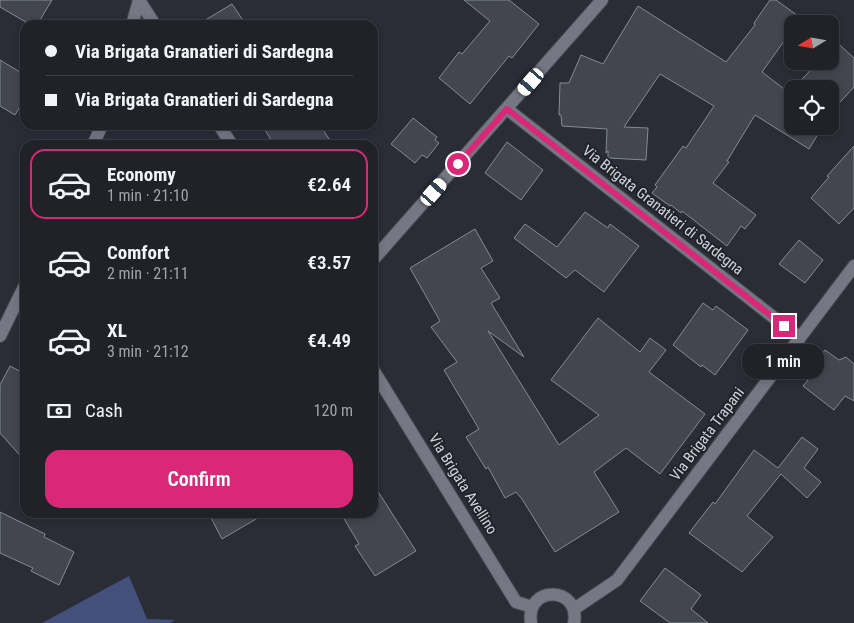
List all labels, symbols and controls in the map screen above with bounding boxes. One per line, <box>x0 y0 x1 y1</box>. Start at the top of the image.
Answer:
north arrow <box>784 15 839 70</box>
map controls <box>784 15 839 135</box>
text: Via Brigata Granatieri di Sardegna <box>75 40 333 63</box>
car <box>515 66 546 98</box>
button: locate <box>784 80 839 135</box>
text: Via Brigata Granatieri di Sardegna <box>75 88 333 111</box>
street label: Via Brigata Granatieri di Sardegna <box>579 141 747 279</box>
route start <box>447 153 469 175</box>
icon: car <box>47 162 92 207</box>
text: Economy <box>107 163 176 186</box>
text: €2.64 <box>307 173 351 196</box>
car <box>418 176 449 208</box>
text: 1 min · 21:10 <box>107 186 189 205</box>
icon: car <box>47 240 92 285</box>
text: Comfort <box>107 241 170 264</box>
text: €3.57 <box>307 251 351 274</box>
text: 2 min · 21:11 <box>107 264 189 283</box>
route end <box>773 315 795 337</box>
icon: car <box>47 318 92 363</box>
text: XL <box>107 319 127 342</box>
text: €4.49 <box>307 329 351 352</box>
text: 3 min · 21:12 <box>107 342 189 361</box>
callout: 1 min <box>743 344 825 378</box>
text: 1 min <box>765 352 801 371</box>
street label: Via Brigata Trapani <box>666 384 748 484</box>
icon: cash <box>45 397 73 425</box>
text: Cash <box>85 399 123 422</box>
text: 120 m <box>314 401 353 420</box>
street label: Via Brigata Avellino <box>425 430 501 538</box>
button: Confirm <box>45 450 353 508</box>

